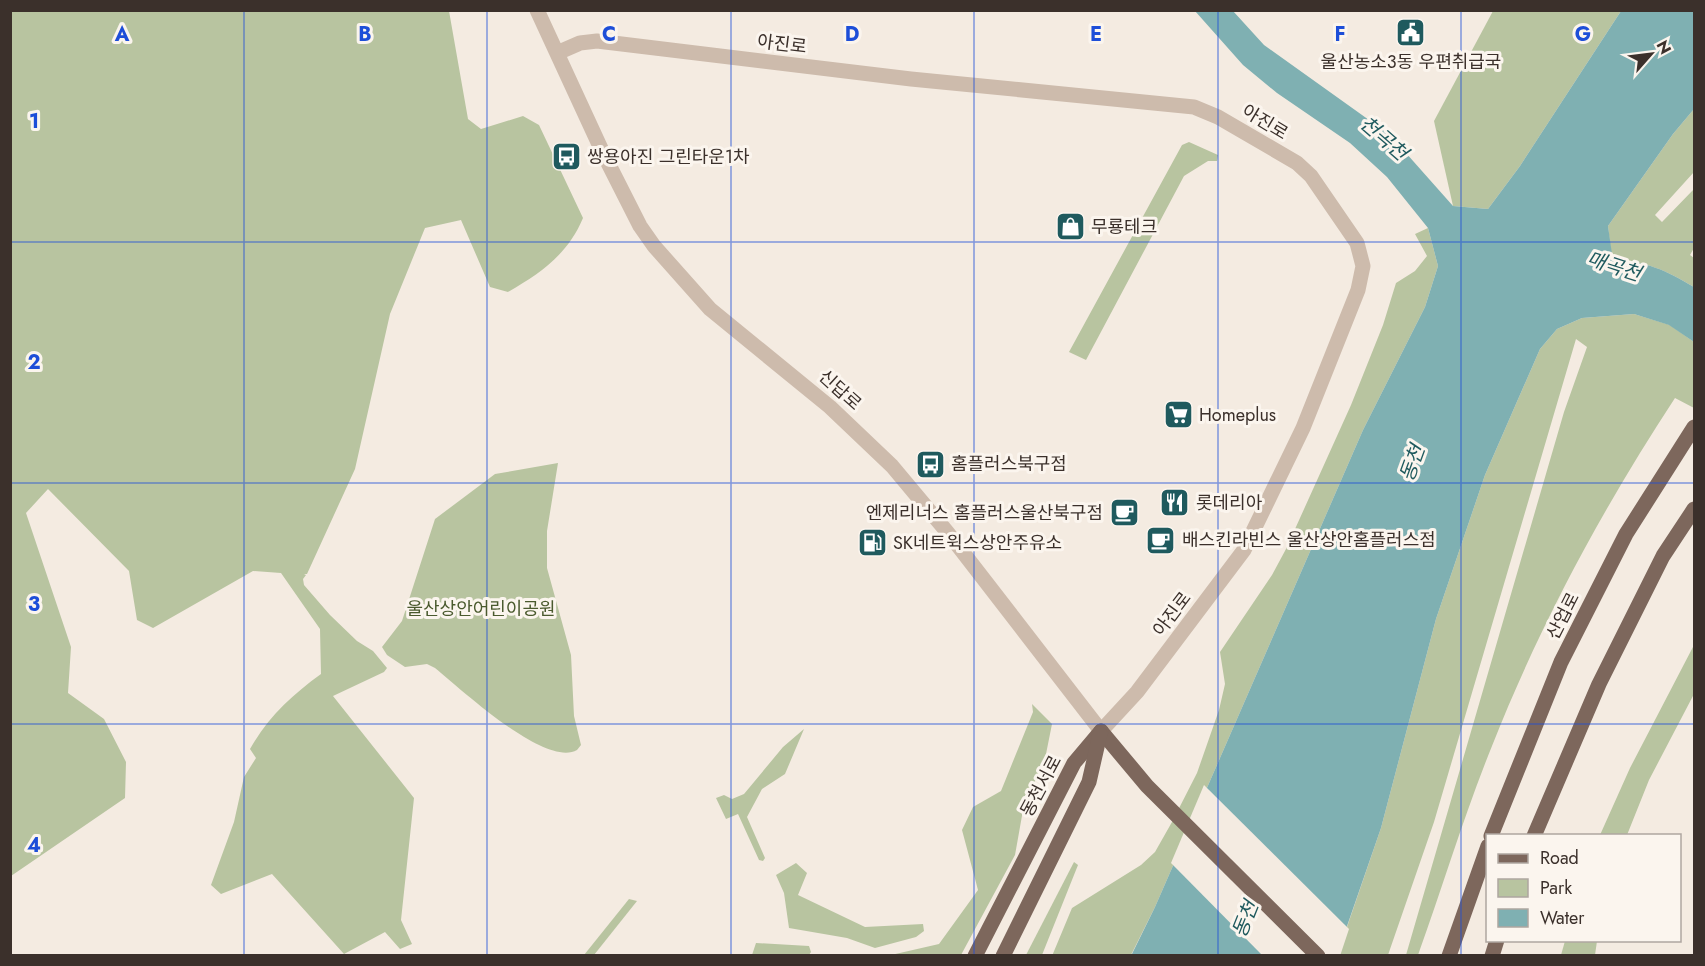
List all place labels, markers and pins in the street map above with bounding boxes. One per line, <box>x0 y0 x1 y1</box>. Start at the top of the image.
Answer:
public building icon: 울산농소3동 우편취급국 <box>1395 17 1427 49</box>
place label: 울산농소3동 우편취급국 <box>1321 49 1501 75</box>
bus stop icon: 쌍용아진 그린타운1차 <box>550 141 582 173</box>
place label: 쌍용아진 그린타운1차 <box>587 144 750 170</box>
shop icon: 무룡테크 <box>1054 211 1086 243</box>
place label: 무룡테크 <box>1091 214 1157 240</box>
supermarket icon: Homeplus <box>1162 399 1194 431</box>
place label: Homeplus <box>1199 402 1276 428</box>
bus stop icon: 홈플러스북구점 <box>914 448 946 480</box>
place label: 홈플러스북구점 <box>951 451 1067 477</box>
restaurant icon: 롯데리아 <box>1159 487 1191 519</box>
place label: 롯데리아 <box>1196 490 1263 516</box>
cafe icon: 엔제리너스 홈플러스울산북구점 <box>1108 497 1140 529</box>
place label: 엔제리너스 홈플러스울산북구점 <box>866 500 1103 526</box>
cafe icon: 배스킨라빈스 울산상안홈플러스점 <box>1145 524 1177 556</box>
fuel station icon: SK네트윅스상안주유소 <box>856 527 888 559</box>
place label: 배스킨라빈스 울산상안홈플러스점 <box>1182 527 1436 553</box>
place label: SK네트윅스상안주유소 <box>893 530 1062 556</box>

